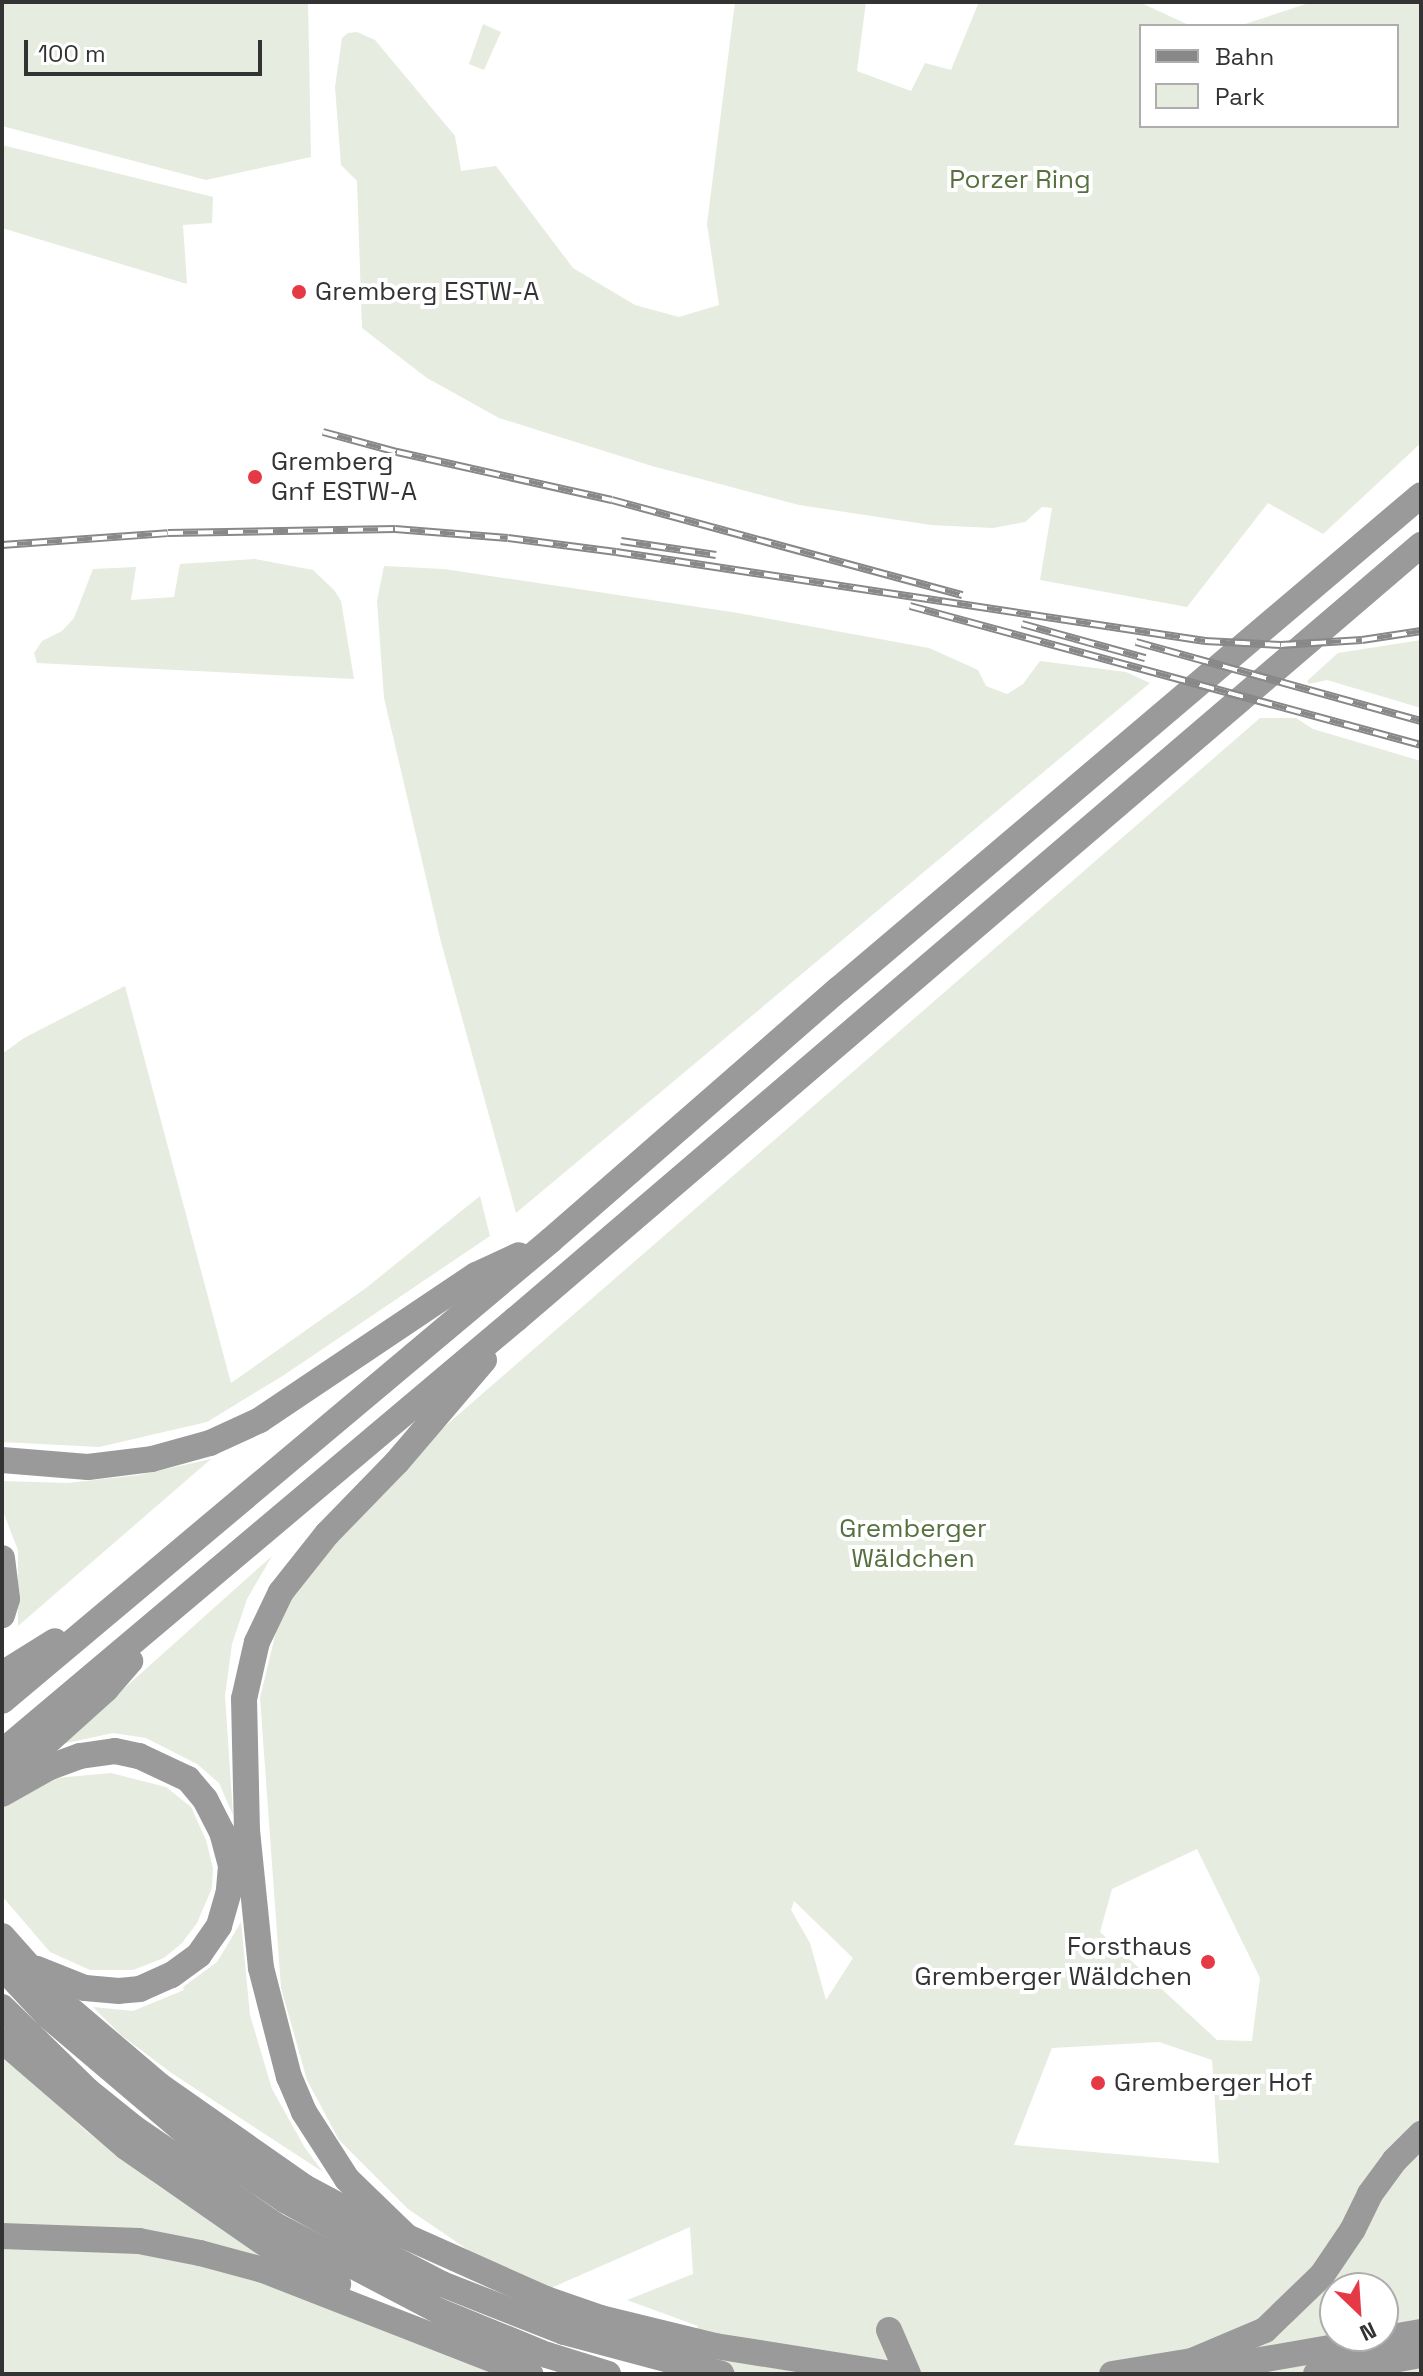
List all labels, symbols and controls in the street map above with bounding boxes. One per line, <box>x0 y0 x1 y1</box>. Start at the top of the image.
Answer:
scale bar <box>28 24 266 74</box>
legend <box>1139 24 1399 128</box>
text: 100 m <box>38 38 106 69</box>
text: Bahn <box>1215 41 1274 72</box>
text: Park <box>1215 81 1265 112</box>
park label: Porzer Ring <box>949 164 1091 196</box>
place label: Gremberg ESTW-A <box>315 276 539 308</box>
marker: Gremberg ESTW-A <box>290 283 308 301</box>
place label: Gremberg Gnf ESTW-A <box>271 446 417 508</box>
marker: Gremberg Gnf ESTW-A <box>246 468 264 486</box>
park label: Gremberger Wäldchen <box>839 1513 987 1574</box>
place label: Forsthaus Gremberger Wäldchen <box>914 1931 1192 1992</box>
marker: Forsthaus Gremberger Wäldchen <box>1199 1953 1217 1971</box>
place label: Gremberger Hof <box>1114 2067 1312 2099</box>
marker: Gremberger Hof <box>1089 2074 1107 2092</box>
north arrow <box>1319 2272 1399 2352</box>
text: N <box>1356 2316 1381 2348</box>

